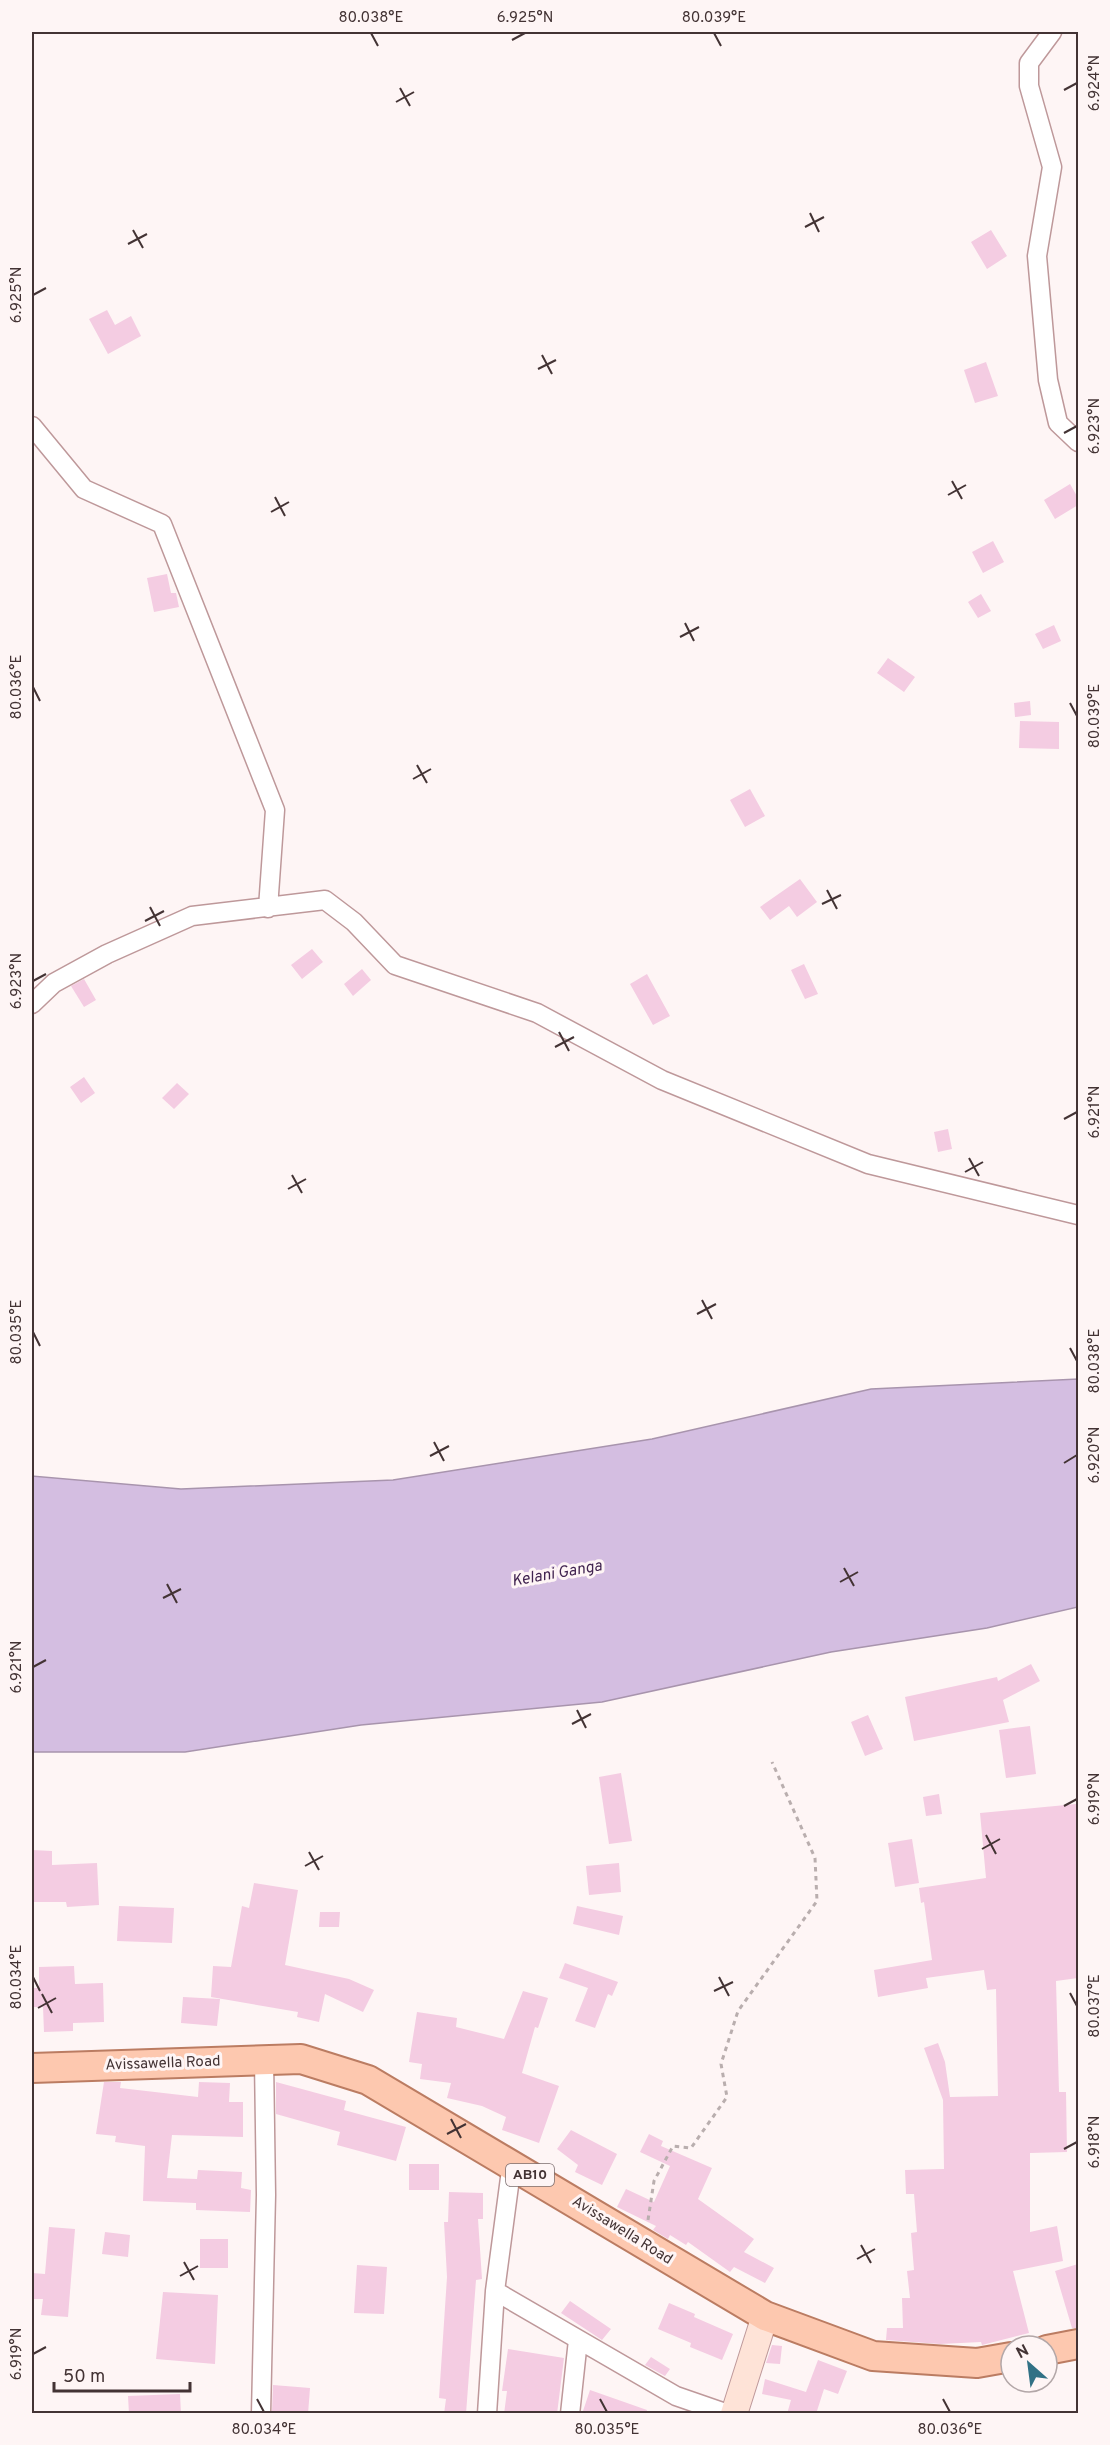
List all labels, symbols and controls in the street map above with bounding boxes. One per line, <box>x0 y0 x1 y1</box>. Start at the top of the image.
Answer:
text: 80.038°E <box>339 9 403 28</box>
text: 6.925°N <box>497 9 553 28</box>
text: 80.039°E <box>682 9 746 28</box>
text: 6.924°N <box>1086 55 1105 111</box>
text: 6.925°N <box>8 267 27 323</box>
text: 6.923°N <box>1086 398 1105 454</box>
text: 80.036°E <box>8 655 27 719</box>
text: 80.039°E <box>1086 684 1105 748</box>
text: 6.923°N <box>8 953 27 1009</box>
text: 6.921°N <box>1086 1086 1105 1138</box>
text: 80.035°E <box>8 1299 27 1365</box>
text: 80.038°E <box>1086 1329 1105 1393</box>
text: 6.920°N <box>1086 1427 1105 1483</box>
water label: Kelani Ganga <box>510 1556 604 1592</box>
text: 6.921°N <box>8 1641 27 1693</box>
text: 6.919°N <box>1086 1773 1105 1825</box>
text: 80.034°E <box>8 1944 27 2010</box>
text: 80.037°E <box>1086 1974 1105 2038</box>
street label: Avissawella Road <box>105 2052 221 2076</box>
text: 6.918°N <box>1086 2116 1105 2168</box>
road number: AB10 <box>506 2164 554 2186</box>
street label: Avissawella Road <box>568 2192 676 2270</box>
text: 6.919°N <box>8 2328 27 2380</box>
north arrow <box>999 2334 1059 2394</box>
text: N <box>1013 2341 1033 2364</box>
scale bar <box>54 2355 190 2393</box>
text: 50 m <box>63 2366 105 2389</box>
text: 80.034°E <box>231 2421 297 2440</box>
text: 80.035°E <box>574 2421 640 2440</box>
text: 80.036°E <box>918 2421 982 2440</box>

